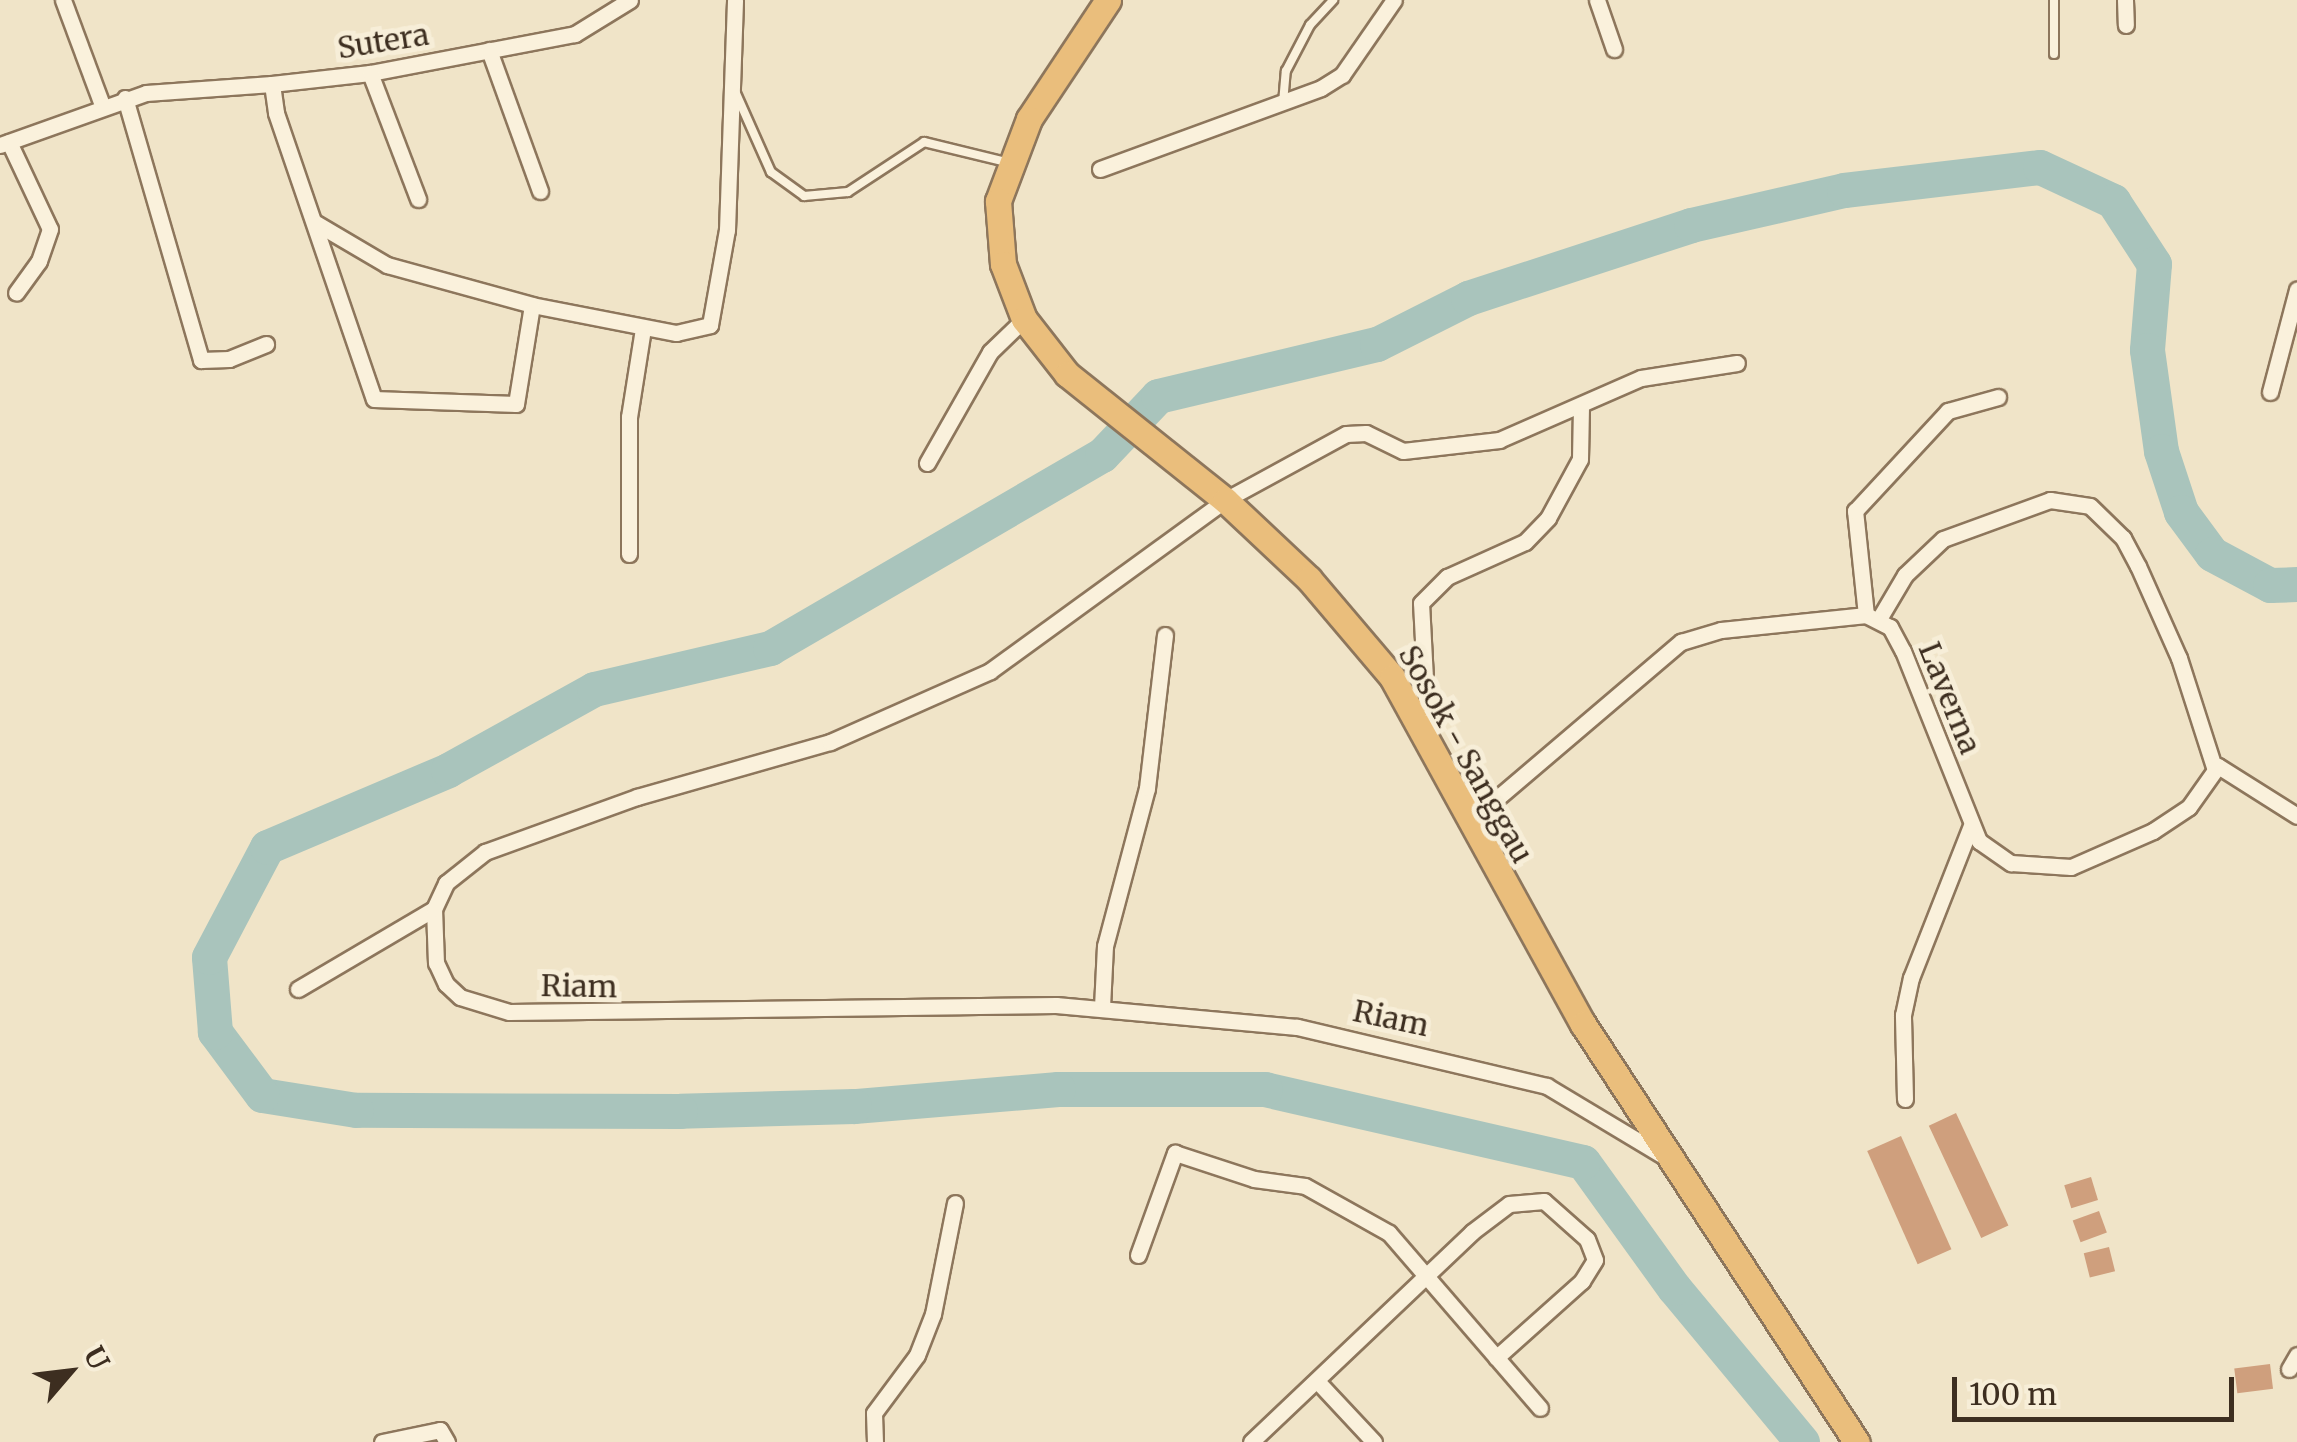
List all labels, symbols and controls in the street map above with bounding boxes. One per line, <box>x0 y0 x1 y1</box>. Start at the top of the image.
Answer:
street label: Sutera <box>335 16 431 66</box>
street label: Laverna <box>1911 637 1989 759</box>
street label: Sosok - Sanggau <box>1391 639 1541 869</box>
street label: Riam <box>540 967 618 1005</box>
street label: Riam <box>1350 992 1432 1044</box>
north arrow <box>20 1322 120 1422</box>
text: U <box>76 1340 117 1376</box>
scale bar <box>1957 1357 2240 1419</box>
text: 100 m <box>1969 1375 2057 1413</box>

